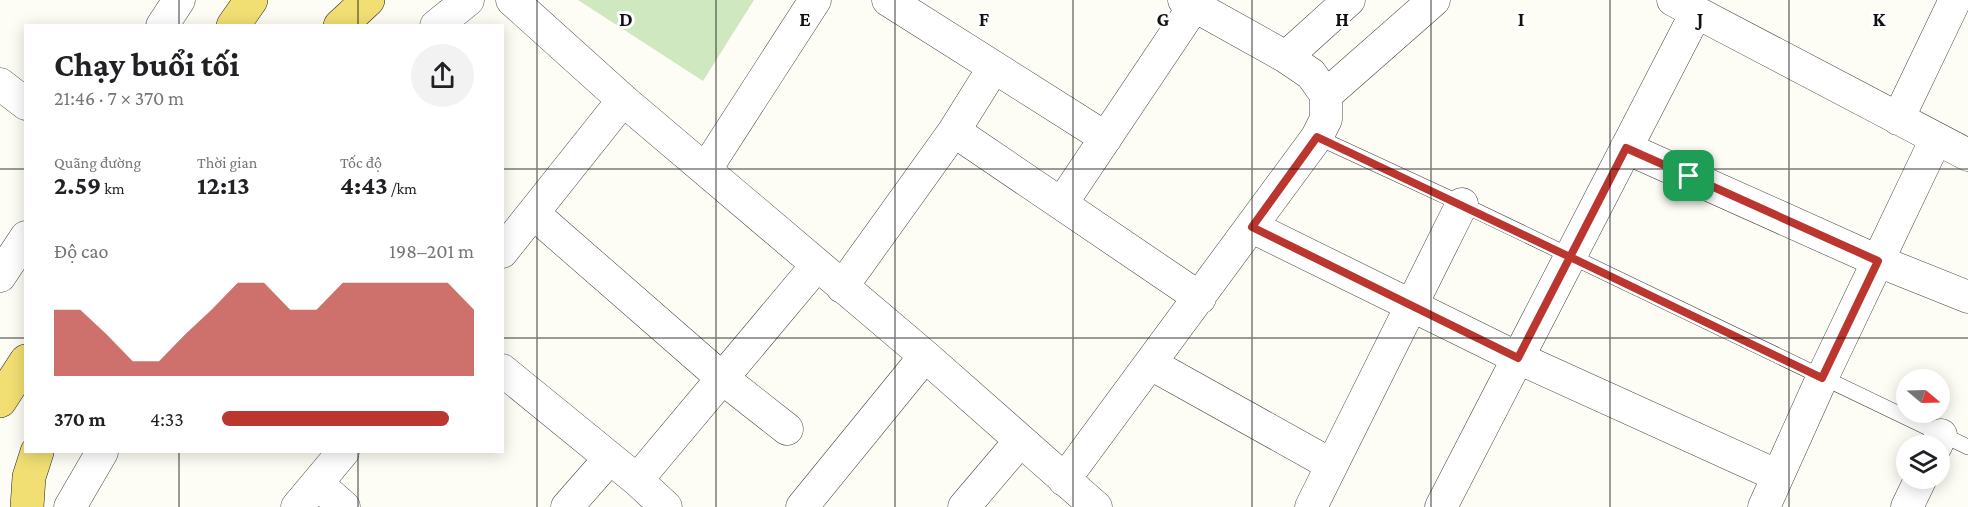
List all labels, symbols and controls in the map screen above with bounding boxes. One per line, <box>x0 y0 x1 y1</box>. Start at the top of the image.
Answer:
text: D <box>619 8 633 30</box>
text: E <box>799 8 811 30</box>
text: F <box>979 8 990 30</box>
text: G <box>1157 8 1170 30</box>
text: H <box>1335 8 1349 30</box>
text: I <box>1518 8 1525 30</box>
text: J <box>1695 8 1704 30</box>
text: K <box>1873 8 1887 30</box>
button: share <box>411 44 474 107</box>
text: Chạy buổi tối <box>54 46 239 83</box>
text: 21:46 · 7 × 370 m <box>54 87 184 109</box>
pin <box>1663 150 1714 201</box>
text: Quãng đường <box>54 154 141 171</box>
text: Thời gian <box>197 154 257 171</box>
text: Tốc độ <box>340 154 382 171</box>
icon: arrive <box>1672 159 1705 192</box>
text: 2.59 <box>54 171 101 200</box>
text: 12:13 <box>197 171 250 200</box>
text: 4:43 <box>340 171 388 200</box>
text: km <box>101 180 125 197</box>
text: /km <box>388 180 417 197</box>
text: Độ cao <box>54 240 108 262</box>
text: 198–201 m <box>389 240 474 262</box>
north arrow <box>1896 369 1950 423</box>
map controls <box>1896 369 1950 489</box>
text: 370 m <box>54 408 106 430</box>
text: 4:33 <box>150 408 184 430</box>
button: layers <box>1896 435 1950 489</box>

